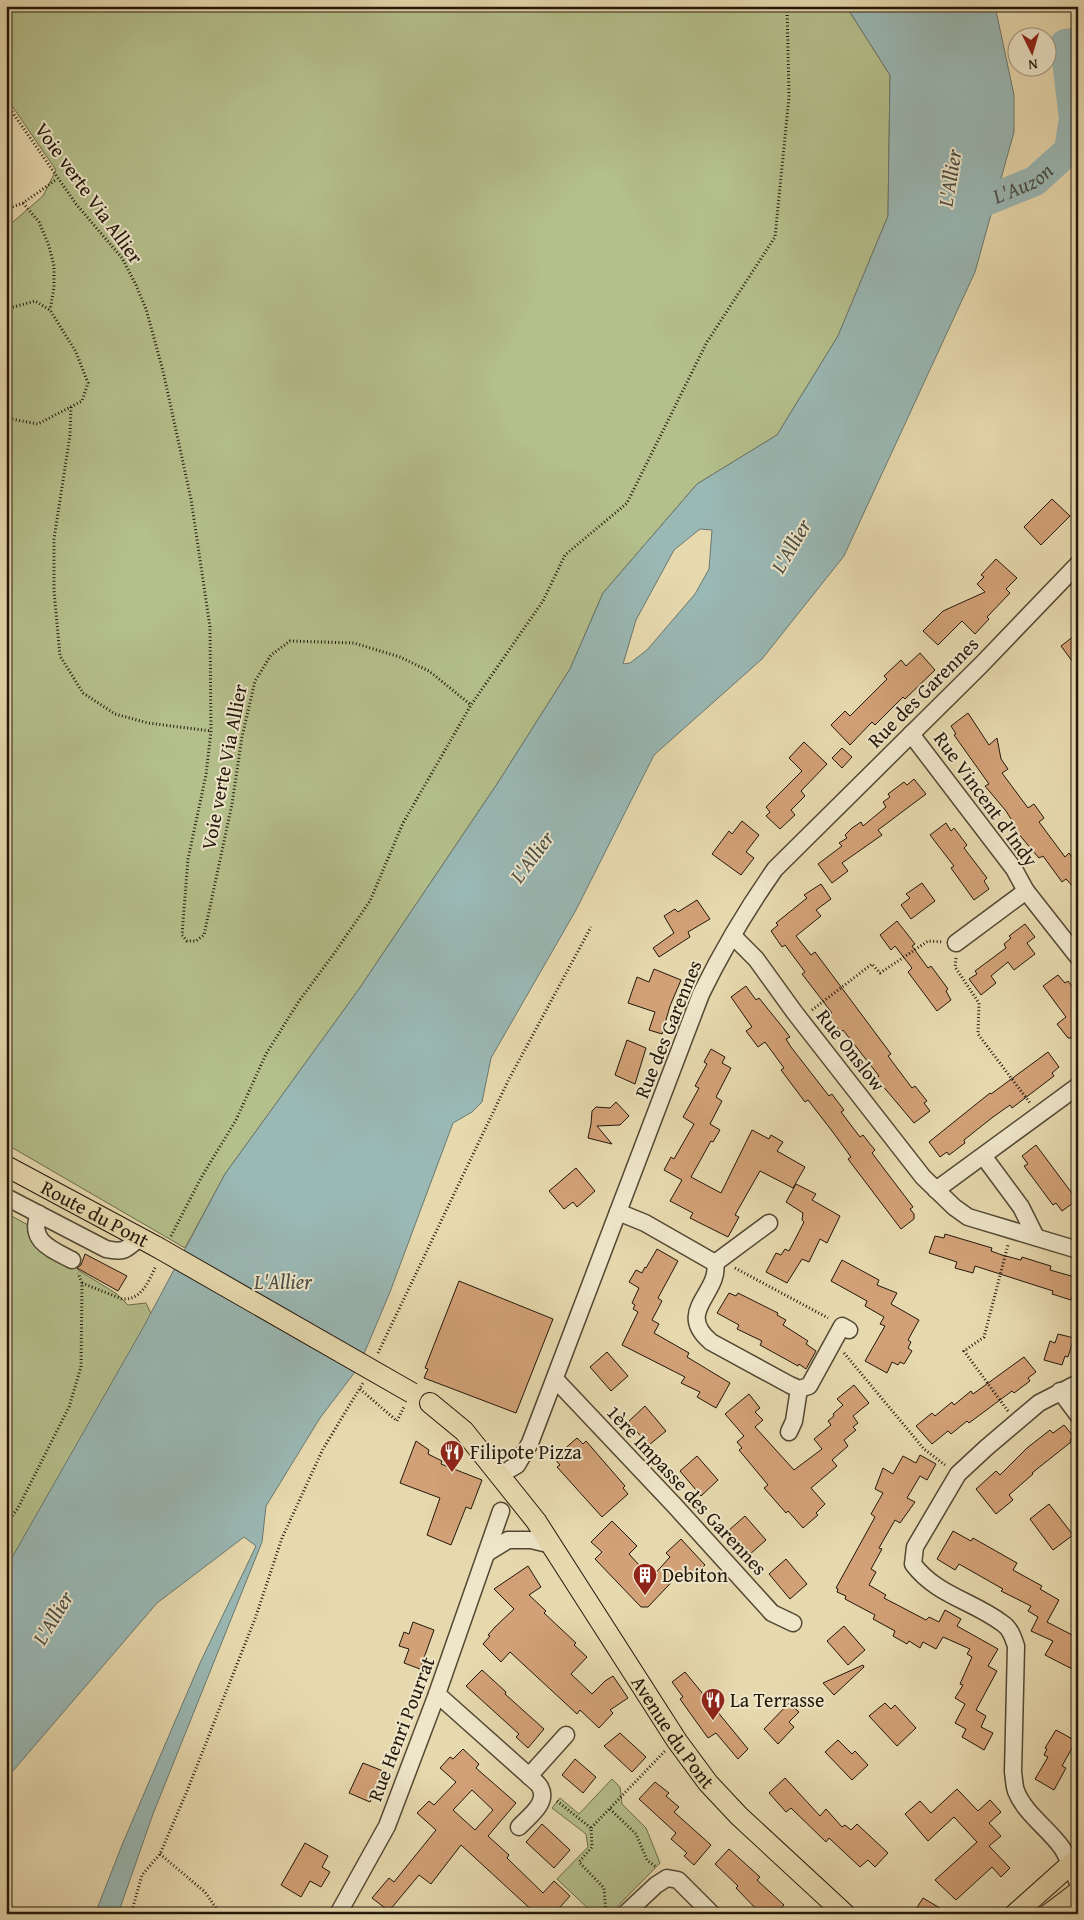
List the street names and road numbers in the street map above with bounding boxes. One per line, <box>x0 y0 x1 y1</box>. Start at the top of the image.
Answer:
street label: Voie verte Via Allier <box>28 116 151 269</box>
street label: Rue des Garennes <box>860 629 985 754</box>
street label: Voie verte Via Allier <box>193 681 254 852</box>
street label: Rue Vincent d'Indy <box>927 725 1045 872</box>
street label: Rue des Garennes <box>627 955 709 1102</box>
street label: Rue Onslow <box>810 1002 893 1098</box>
street label: Route du Pont <box>36 1172 154 1254</box>
street label: 1ère Impasse des Garennes <box>600 1398 774 1581</box>
street label: Rue Henri Pourrat <box>360 1652 441 1805</box>
street label: Avenue du Pont <box>625 1670 721 1795</box>

